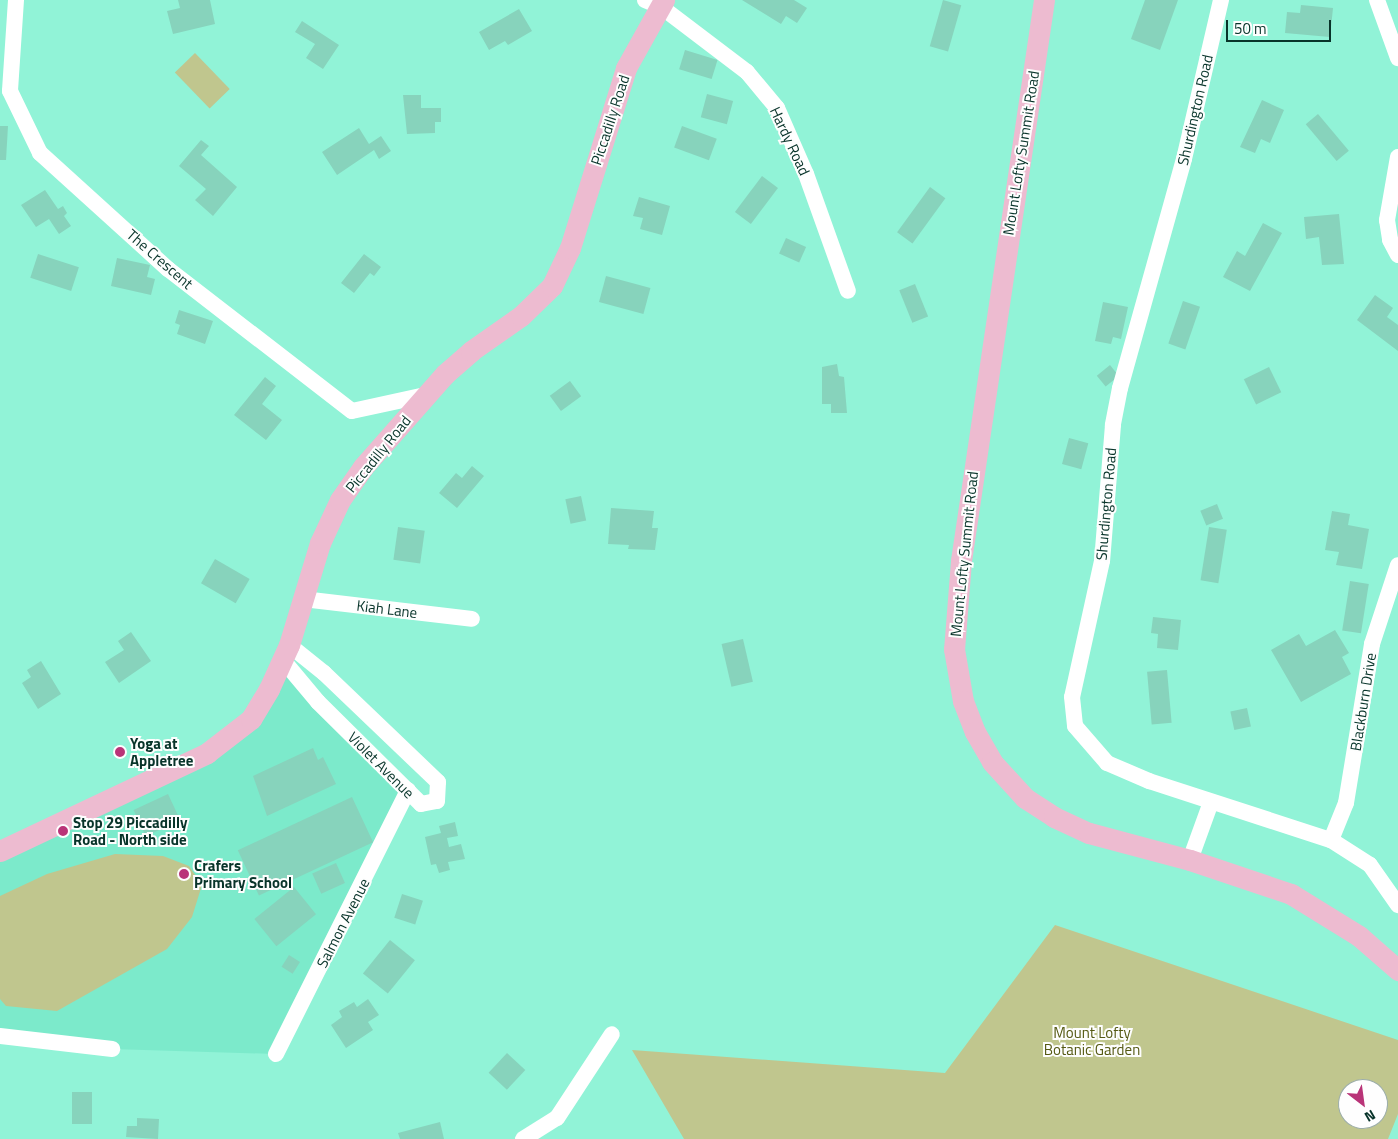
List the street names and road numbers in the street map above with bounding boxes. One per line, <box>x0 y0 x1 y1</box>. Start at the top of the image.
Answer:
street label: Shurdington Road <box>1174 53 1216 167</box>
street label: Mount Lofty Summit Road <box>999 69 1043 237</box>
street label: Piccadilly Road <box>587 73 633 167</box>
street label: Hardy Road <box>766 104 814 178</box>
street label: The Crescent <box>123 225 197 293</box>
street label: Piccadilly Road <box>341 412 415 496</box>
street label: Shurdington Road <box>1092 447 1120 561</box>
street label: Mount Lofty Summit Road <box>946 470 982 638</box>
street label: Kiah Lane <box>356 596 418 622</box>
street label: Blackburn Drive <box>1346 652 1380 752</box>
street label: Violet Avenue <box>344 728 418 802</box>
street label: Salmon Avenue <box>313 875 373 971</box>

